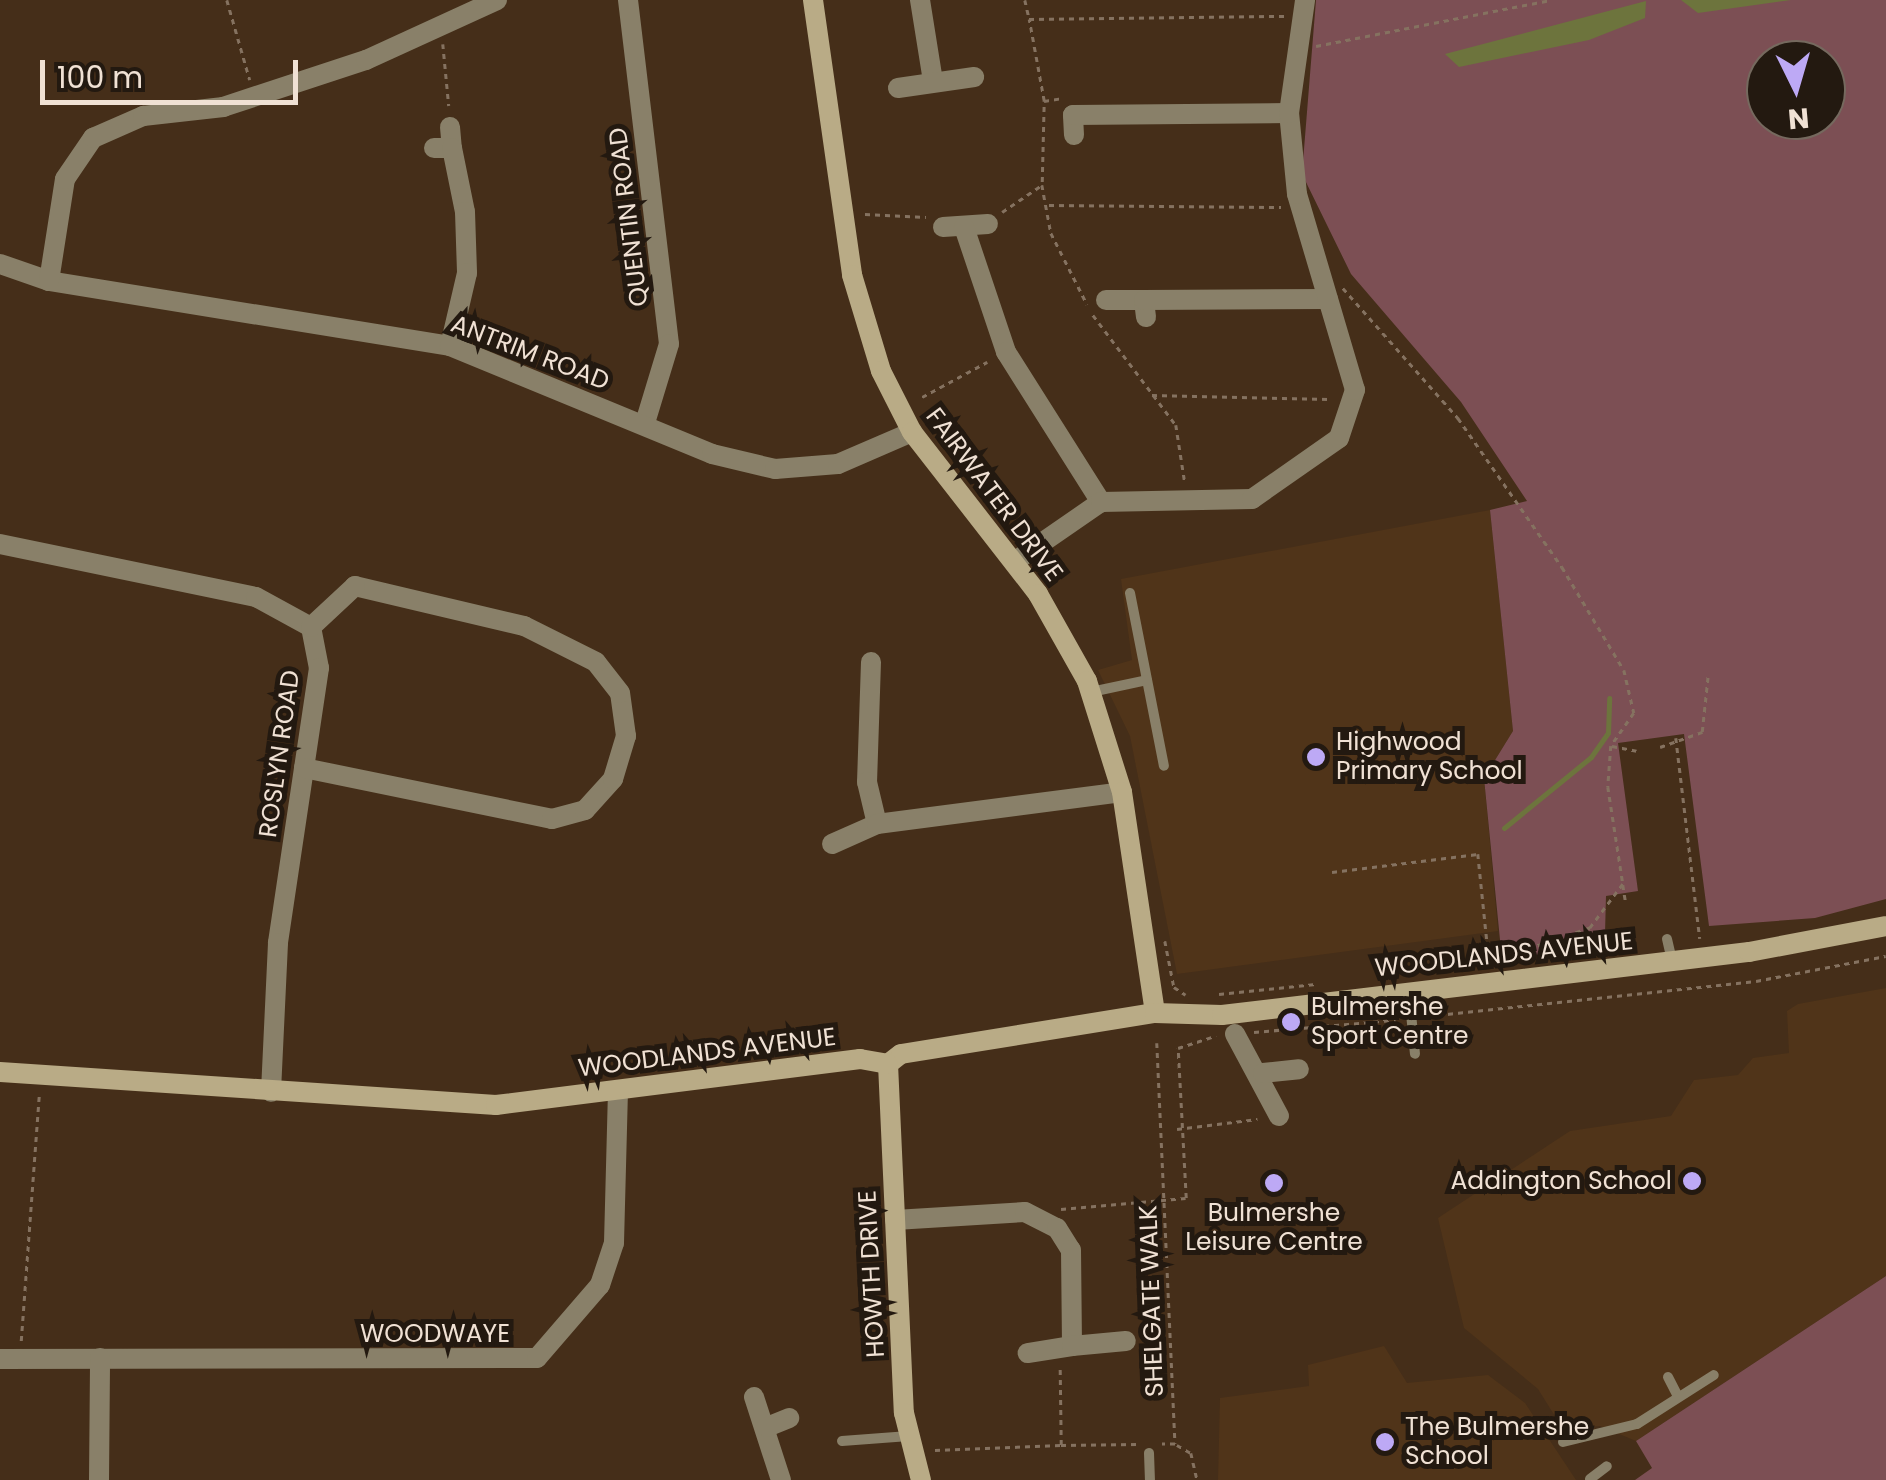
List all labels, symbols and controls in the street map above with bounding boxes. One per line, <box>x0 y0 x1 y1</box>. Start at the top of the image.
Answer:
scale bar <box>45 40 302 102</box>
north arrow <box>1746 40 1846 140</box>
text: 100 m <box>57 56 143 99</box>
text: N <box>1786 98 1811 139</box>
street label: QUENTIN ROAD <box>603 126 655 308</box>
street label: ANTRIM ROAD <box>447 309 613 397</box>
street label: FAIRWATER DRIVE <box>919 403 1069 587</box>
street label: ROSLYN ROAD <box>253 668 307 840</box>
place label: Highwood Primary School <box>1336 728 1523 787</box>
marker: Highwood Primary School <box>1305 746 1327 768</box>
street label: WOODLANDS AVENUE <box>1373 927 1635 983</box>
place label: Bulmershe Sport Centre <box>1311 993 1468 1052</box>
marker: Bulmershe Sport Centre <box>1280 1011 1302 1033</box>
street label: WOODLANDS AVENUE <box>576 1022 838 1084</box>
place label: Addington School <box>1451 1166 1672 1196</box>
marker: Addington School <box>1681 1170 1703 1192</box>
marker: Bulmershe Leisure Centre <box>1263 1172 1285 1194</box>
street label: HOWTH DRIVE <box>853 1190 891 1358</box>
place label: Bulmershe Leisure Centre <box>1185 1199 1363 1258</box>
street label: SHELGATE WALK <box>1134 1205 1170 1397</box>
street label: WOODWAYE <box>360 1319 510 1349</box>
place label: The Bulmershe School <box>1405 1413 1589 1472</box>
marker: The Bulmershe School <box>1374 1431 1396 1453</box>

